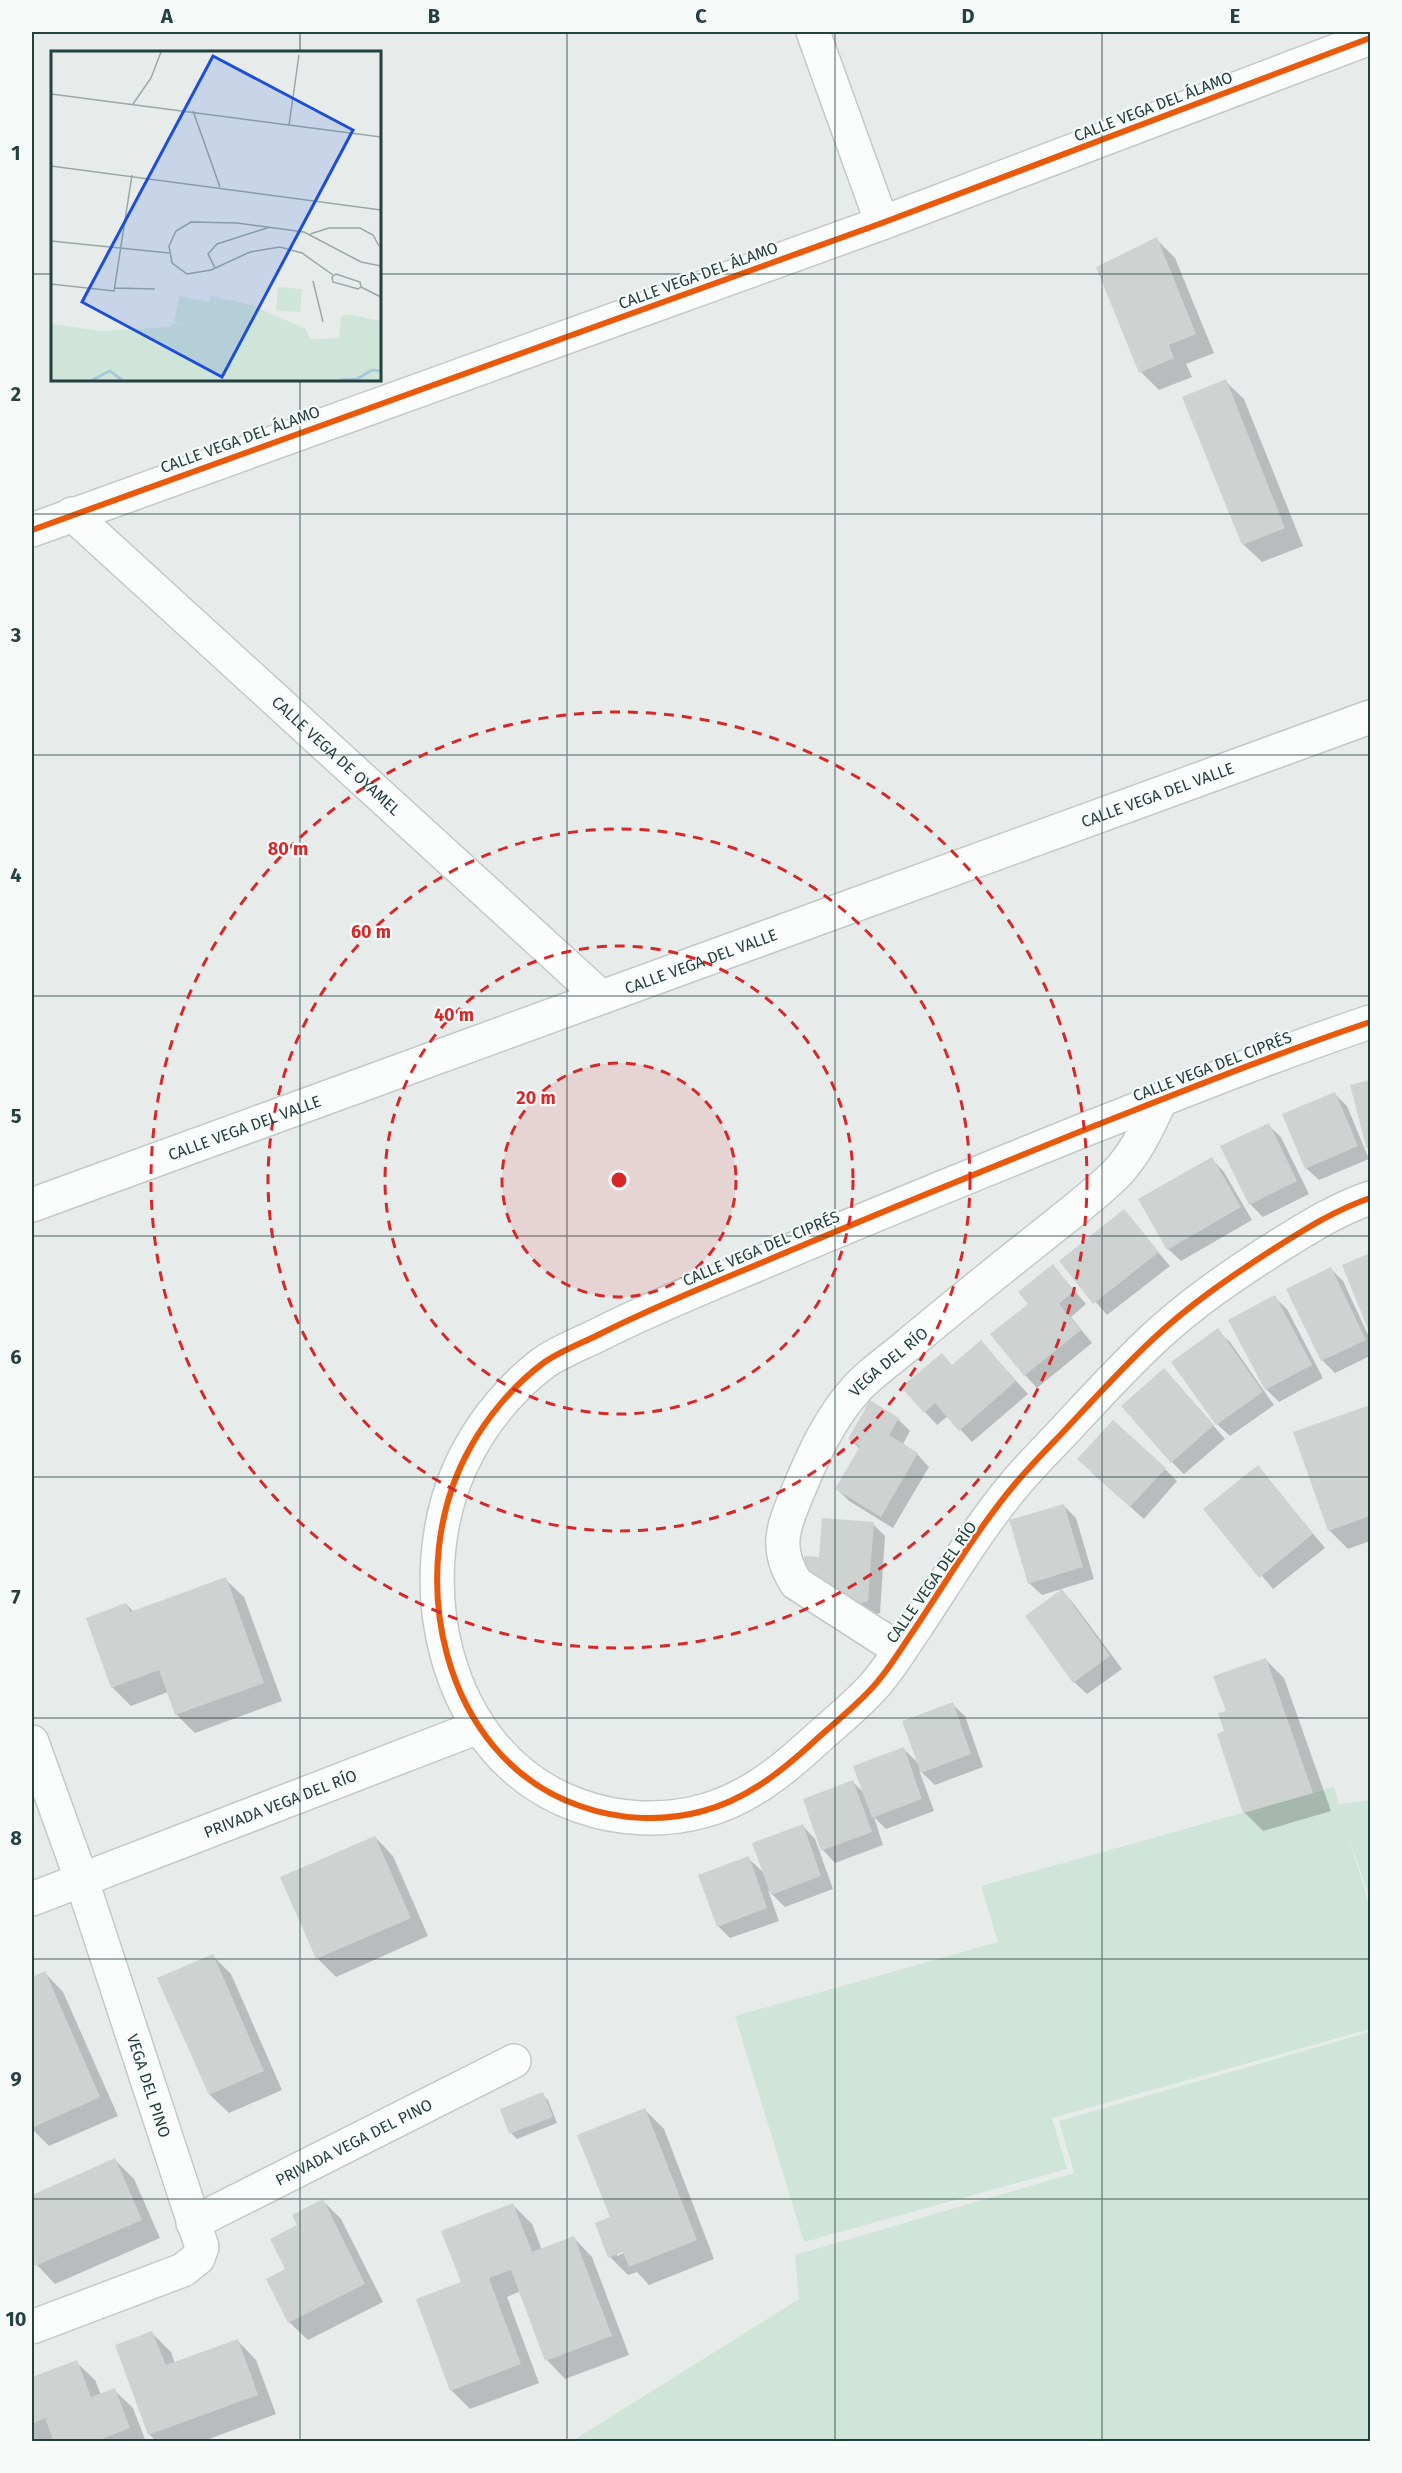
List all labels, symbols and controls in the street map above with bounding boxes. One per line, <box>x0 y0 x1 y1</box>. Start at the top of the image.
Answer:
text: A <box>160 4 174 28</box>
text: B <box>428 4 440 28</box>
text: C <box>695 4 707 28</box>
text: D <box>961 4 975 28</box>
text: E <box>1230 4 1240 28</box>
inset map <box>51 51 381 381</box>
street label: CALLE VEGA DEL ÁLAMO <box>1071 66 1235 146</box>
text: 1 <box>11 141 21 165</box>
street label: CALLE VEGA DEL ÁLAMO <box>615 237 781 313</box>
text: 2 <box>11 382 21 406</box>
street label: CALLE VEGA DEL ÁLAMO <box>157 401 323 477</box>
text: 3 <box>10 623 21 647</box>
street label: CALLE VEGA DE OYAMEL <box>268 692 404 819</box>
street label: CALLE VEGA DEL VALLE <box>1079 758 1237 832</box>
text: 80 m <box>268 838 308 860</box>
text: 4 <box>10 863 22 887</box>
text: 60 m <box>351 921 391 943</box>
street label: CALLE VEGA DEL VALLE <box>622 925 780 998</box>
text: 40 m <box>434 1004 474 1026</box>
street label: CALLE VEGA DEL CIPRÉS <box>1130 1026 1294 1106</box>
text: 20 m <box>516 1087 556 1109</box>
street label: CALLE VEGA DEL VALLE <box>166 1091 323 1165</box>
text: 5 <box>11 1104 22 1128</box>
centre of rings <box>609 1170 629 1190</box>
street label: CALLE VEGA DEL CIPRÉS <box>680 1206 843 1290</box>
street label: VEGA DEL RÍO <box>845 1323 932 1401</box>
text: 6 <box>10 1345 22 1369</box>
street label: CALLE VEGA DEL RÍO <box>881 1517 981 1647</box>
text: 7 <box>11 1585 21 1609</box>
street label: PRIVADA VEGA DEL RÍO <box>201 1766 360 1842</box>
text: 8 <box>10 1826 22 1850</box>
street label: VEGA DEL PINO <box>123 2031 174 2140</box>
text: 9 <box>10 2067 22 2091</box>
street label: PRIVADA VEGA DEL PINO <box>272 2095 435 2190</box>
text: 10 <box>6 2307 26 2331</box>

